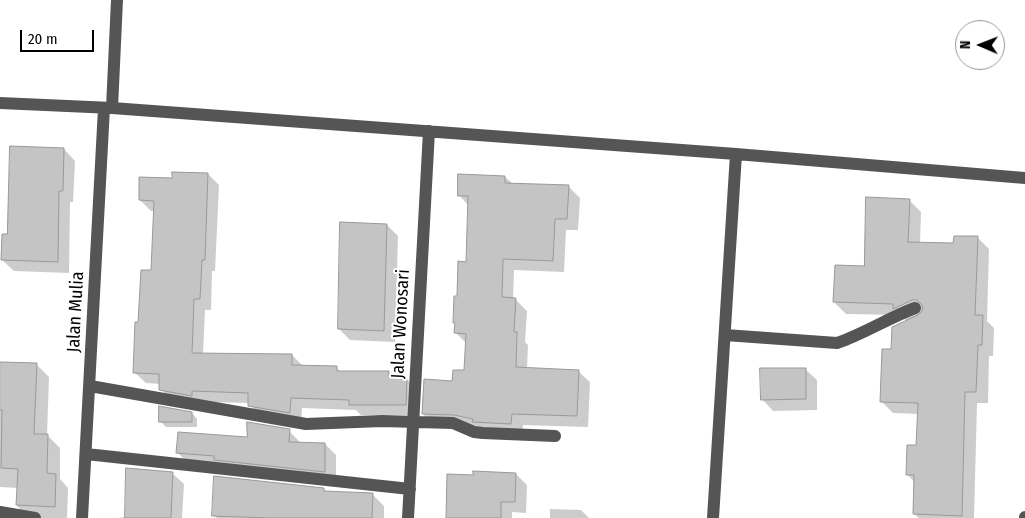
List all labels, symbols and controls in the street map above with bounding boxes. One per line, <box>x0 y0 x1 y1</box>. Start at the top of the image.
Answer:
scale bar <box>22 20 96 52</box>
north arrow <box>955 20 1005 70</box>
text: 20 m <box>28 30 58 48</box>
text: N <box>957 40 974 49</box>
street label: Jalan Wonosari <box>387 269 415 379</box>
street label: Jalan Mulia <box>63 271 89 353</box>

